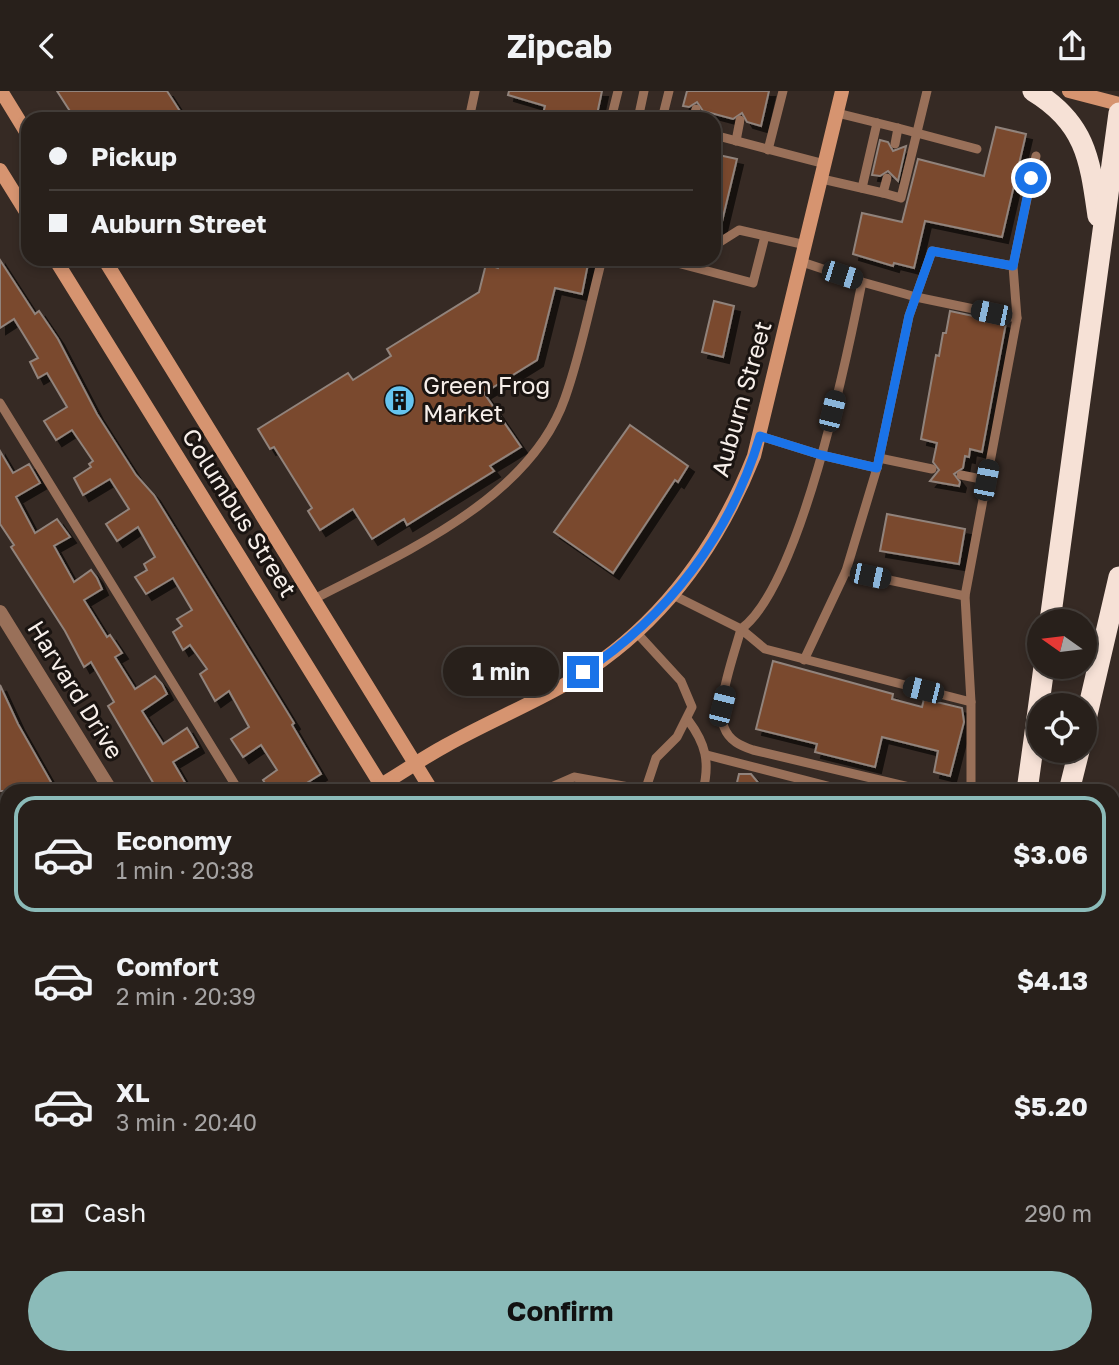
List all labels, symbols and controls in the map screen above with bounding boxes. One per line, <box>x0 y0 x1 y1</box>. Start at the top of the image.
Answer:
icon: back <box>28 27 66 65</box>
text: Zipcab <box>507 27 612 65</box>
icon: share <box>1053 27 1091 65</box>
text: Pickup <box>91 141 177 172</box>
route start <box>1015 162 1047 194</box>
text: Auburn Street <box>91 208 267 239</box>
car <box>819 259 866 291</box>
car <box>969 298 1014 328</box>
street label: Auburn Street <box>704 317 777 480</box>
place label: Green Frog Market <box>423 370 550 427</box>
building icon: Green Frog Market <box>383 383 417 417</box>
car <box>817 388 848 434</box>
street label: Columbus Street <box>177 423 304 602</box>
car <box>972 457 1001 503</box>
car <box>848 561 893 591</box>
north arrow <box>1027 609 1097 679</box>
map controls <box>1027 609 1097 763</box>
street label: Harvard Drive <box>22 615 130 764</box>
callout: 1 min <box>443 647 558 697</box>
route end <box>567 656 599 688</box>
text: 1 min <box>472 657 530 685</box>
car <box>901 675 946 705</box>
car <box>707 683 738 729</box>
button: locate <box>1027 693 1097 763</box>
icon: car <box>32 823 95 886</box>
text: Economy <box>116 825 232 856</box>
text: $3.06 <box>1013 839 1088 870</box>
text: 1 min · 20:38 <box>116 856 254 884</box>
icon: car <box>32 949 95 1012</box>
text: Comfort <box>116 951 219 982</box>
text: $4.13 <box>1017 965 1088 996</box>
text: 2 min · 20:39 <box>116 982 256 1010</box>
icon: car <box>32 1075 95 1138</box>
text: XL <box>116 1077 150 1108</box>
text: $5.20 <box>1014 1091 1088 1122</box>
text: 3 min · 20:40 <box>116 1108 257 1136</box>
icon: cash <box>28 1194 66 1232</box>
text: Cash <box>84 1197 146 1228</box>
text: 290 m <box>1024 1199 1092 1227</box>
button: Confirm <box>28 1271 1092 1351</box>

